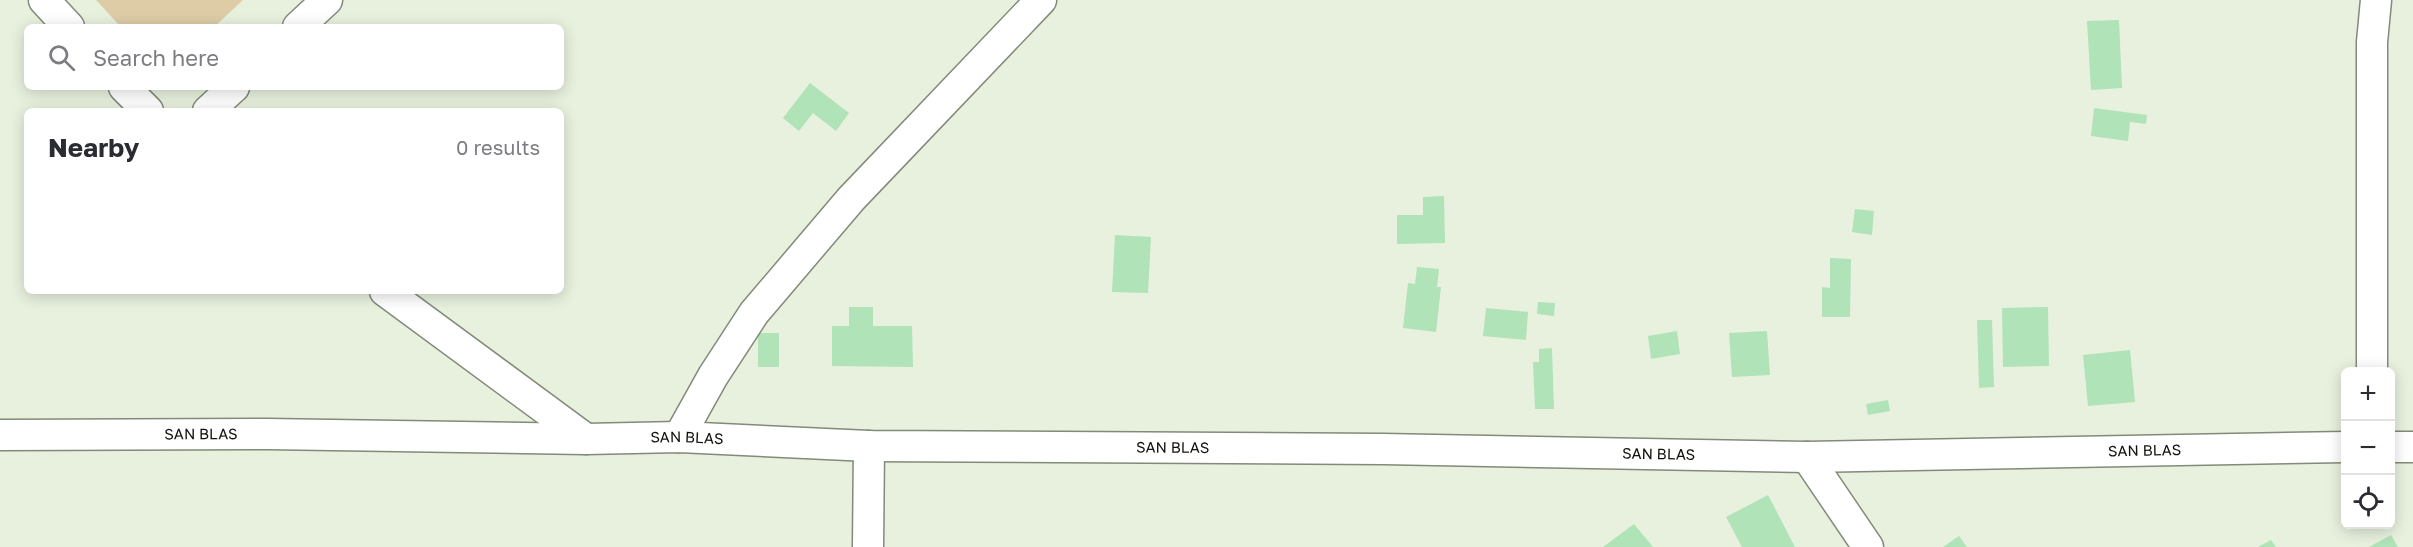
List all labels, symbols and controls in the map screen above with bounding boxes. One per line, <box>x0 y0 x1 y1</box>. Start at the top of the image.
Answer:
search box <box>24 24 564 90</box>
icon: search <box>45 41 78 74</box>
text: Search here <box>93 44 219 71</box>
text: Nearby <box>48 132 139 163</box>
text: 0 results <box>456 135 540 159</box>
map controls <box>2341 367 2395 529</box>
button: + <box>2341 367 2395 421</box>
button: − <box>2341 421 2395 475</box>
street label: SAN BLAS <box>164 424 238 442</box>
street label: SAN BLAS <box>650 427 724 447</box>
street label: SAN BLAS <box>1136 438 1209 456</box>
street label: SAN BLAS <box>2108 440 2181 459</box>
street label: SAN BLAS <box>1622 444 1695 463</box>
button: locate <box>2341 475 2395 529</box>

